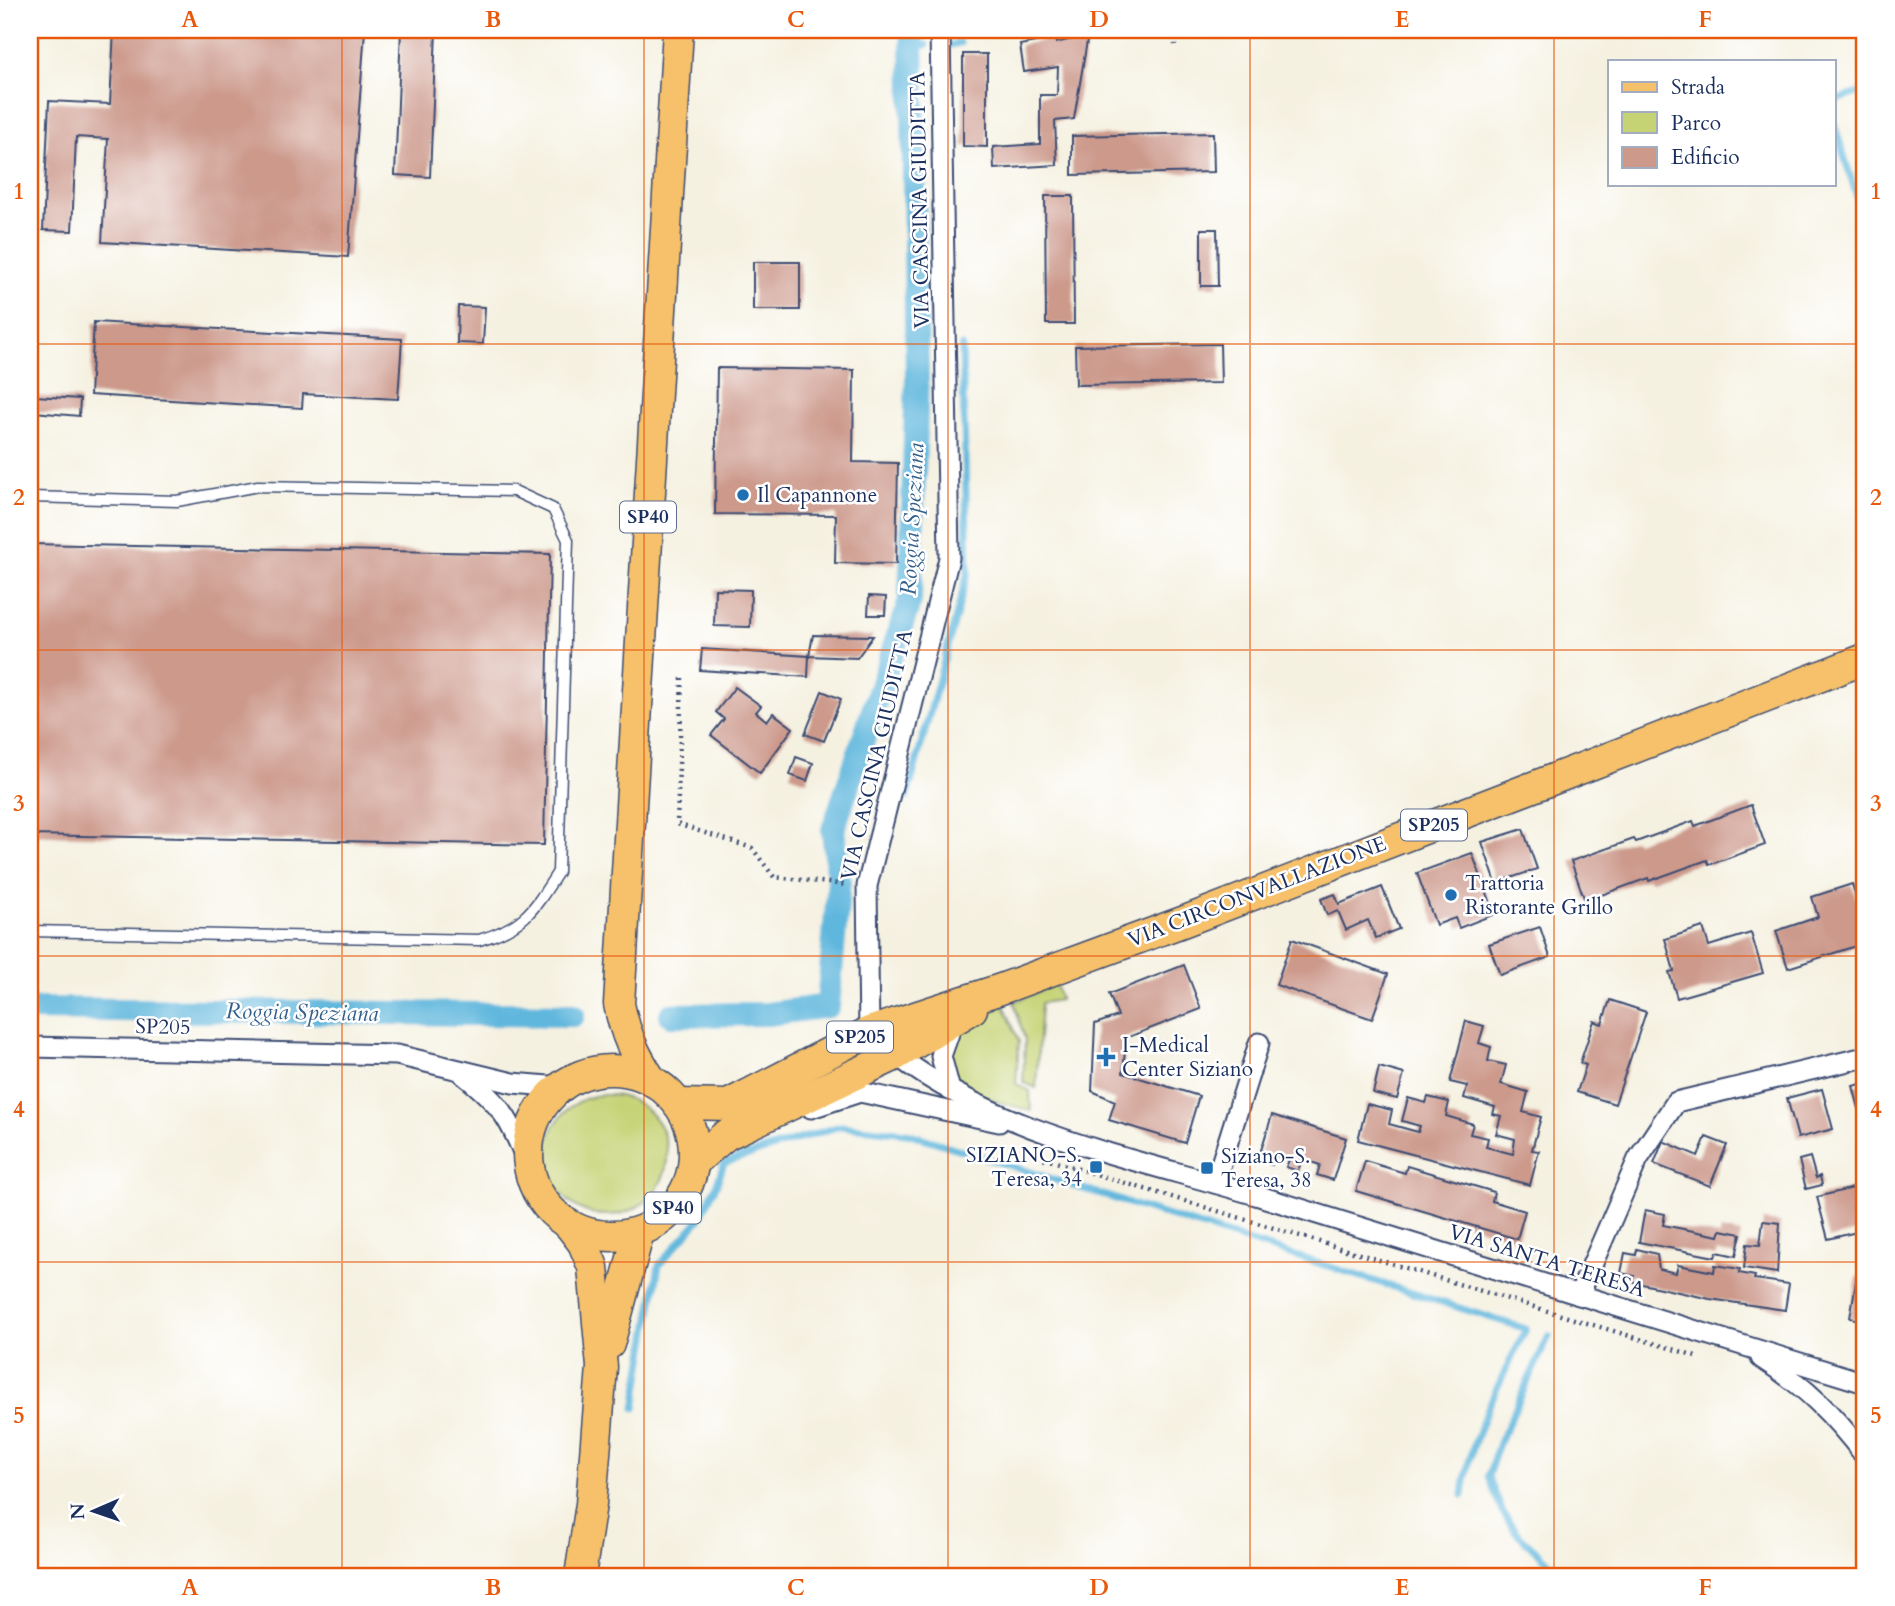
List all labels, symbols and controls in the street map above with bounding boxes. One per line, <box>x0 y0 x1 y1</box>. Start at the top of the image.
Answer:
text: A <box>181 4 199 35</box>
text: B <box>485 4 501 35</box>
text: C <box>787 4 805 35</box>
text: D <box>1089 4 1109 35</box>
text: E <box>1395 4 1409 35</box>
text: F <box>1698 4 1712 35</box>
legend <box>1608 60 1836 186</box>
street label: VIA CASCINA GIUDITTA <box>903 71 937 329</box>
text: Strada <box>1671 73 1725 102</box>
text: Parco <box>1671 109 1721 138</box>
text: Edificio <box>1671 143 1740 172</box>
text: 1 <box>13 176 25 207</box>
text: 1 <box>1870 176 1882 207</box>
water label: Roggia Speziana <box>893 442 931 596</box>
place label: Il Capannone <box>757 481 877 510</box>
text: 2 <box>13 482 25 513</box>
text: 2 <box>1870 482 1882 513</box>
marker: Il Capannone <box>735 487 751 503</box>
road number: SP40 <box>620 502 676 532</box>
street label: VIA CASCINA GIUDITTA <box>834 626 920 884</box>
text: 3 <box>13 788 25 819</box>
text: 3 <box>1870 788 1882 819</box>
road number: SP205 <box>1401 810 1467 840</box>
street label: VIA CIRCONVALLAZIONE <box>1123 829 1391 955</box>
place label: Trattoria Ristorante Grillo <box>1465 869 1613 922</box>
marker: Trattoria Ristorante Grillo <box>1443 887 1459 903</box>
water label: Roggia Speziana <box>225 995 379 1029</box>
street label: SP205 <box>135 1012 191 1042</box>
road number: SP205 <box>827 1021 893 1052</box>
place label: I-Medical Center Siziano <box>1122 1031 1253 1084</box>
marker: I-Medical Center Siziano <box>1096 1047 1116 1067</box>
text: 4 <box>13 1094 25 1125</box>
text: 4 <box>1870 1094 1882 1125</box>
place label: SIZIANO-S. Teresa, 34 <box>966 1141 1082 1194</box>
place label: Siziano-S. Teresa, 38 <box>1221 1142 1312 1195</box>
marker: SIZIANO-S. Teresa, 34 <box>1088 1159 1104 1175</box>
marker: Siziano-S. Teresa, 38 <box>1199 1160 1215 1176</box>
road number: SP40 <box>645 1192 701 1224</box>
street label: VIA SANTA TERESA <box>1445 1217 1649 1305</box>
text: 5 <box>13 1400 25 1431</box>
text: 5 <box>1870 1400 1882 1431</box>
north arrow <box>60 1476 130 1546</box>
text: N <box>65 1502 91 1520</box>
text: A <box>181 1572 199 1603</box>
text: B <box>485 1572 501 1603</box>
text: C <box>787 1572 805 1603</box>
text: D <box>1089 1572 1109 1603</box>
text: E <box>1395 1572 1409 1603</box>
text: F <box>1698 1572 1712 1603</box>

